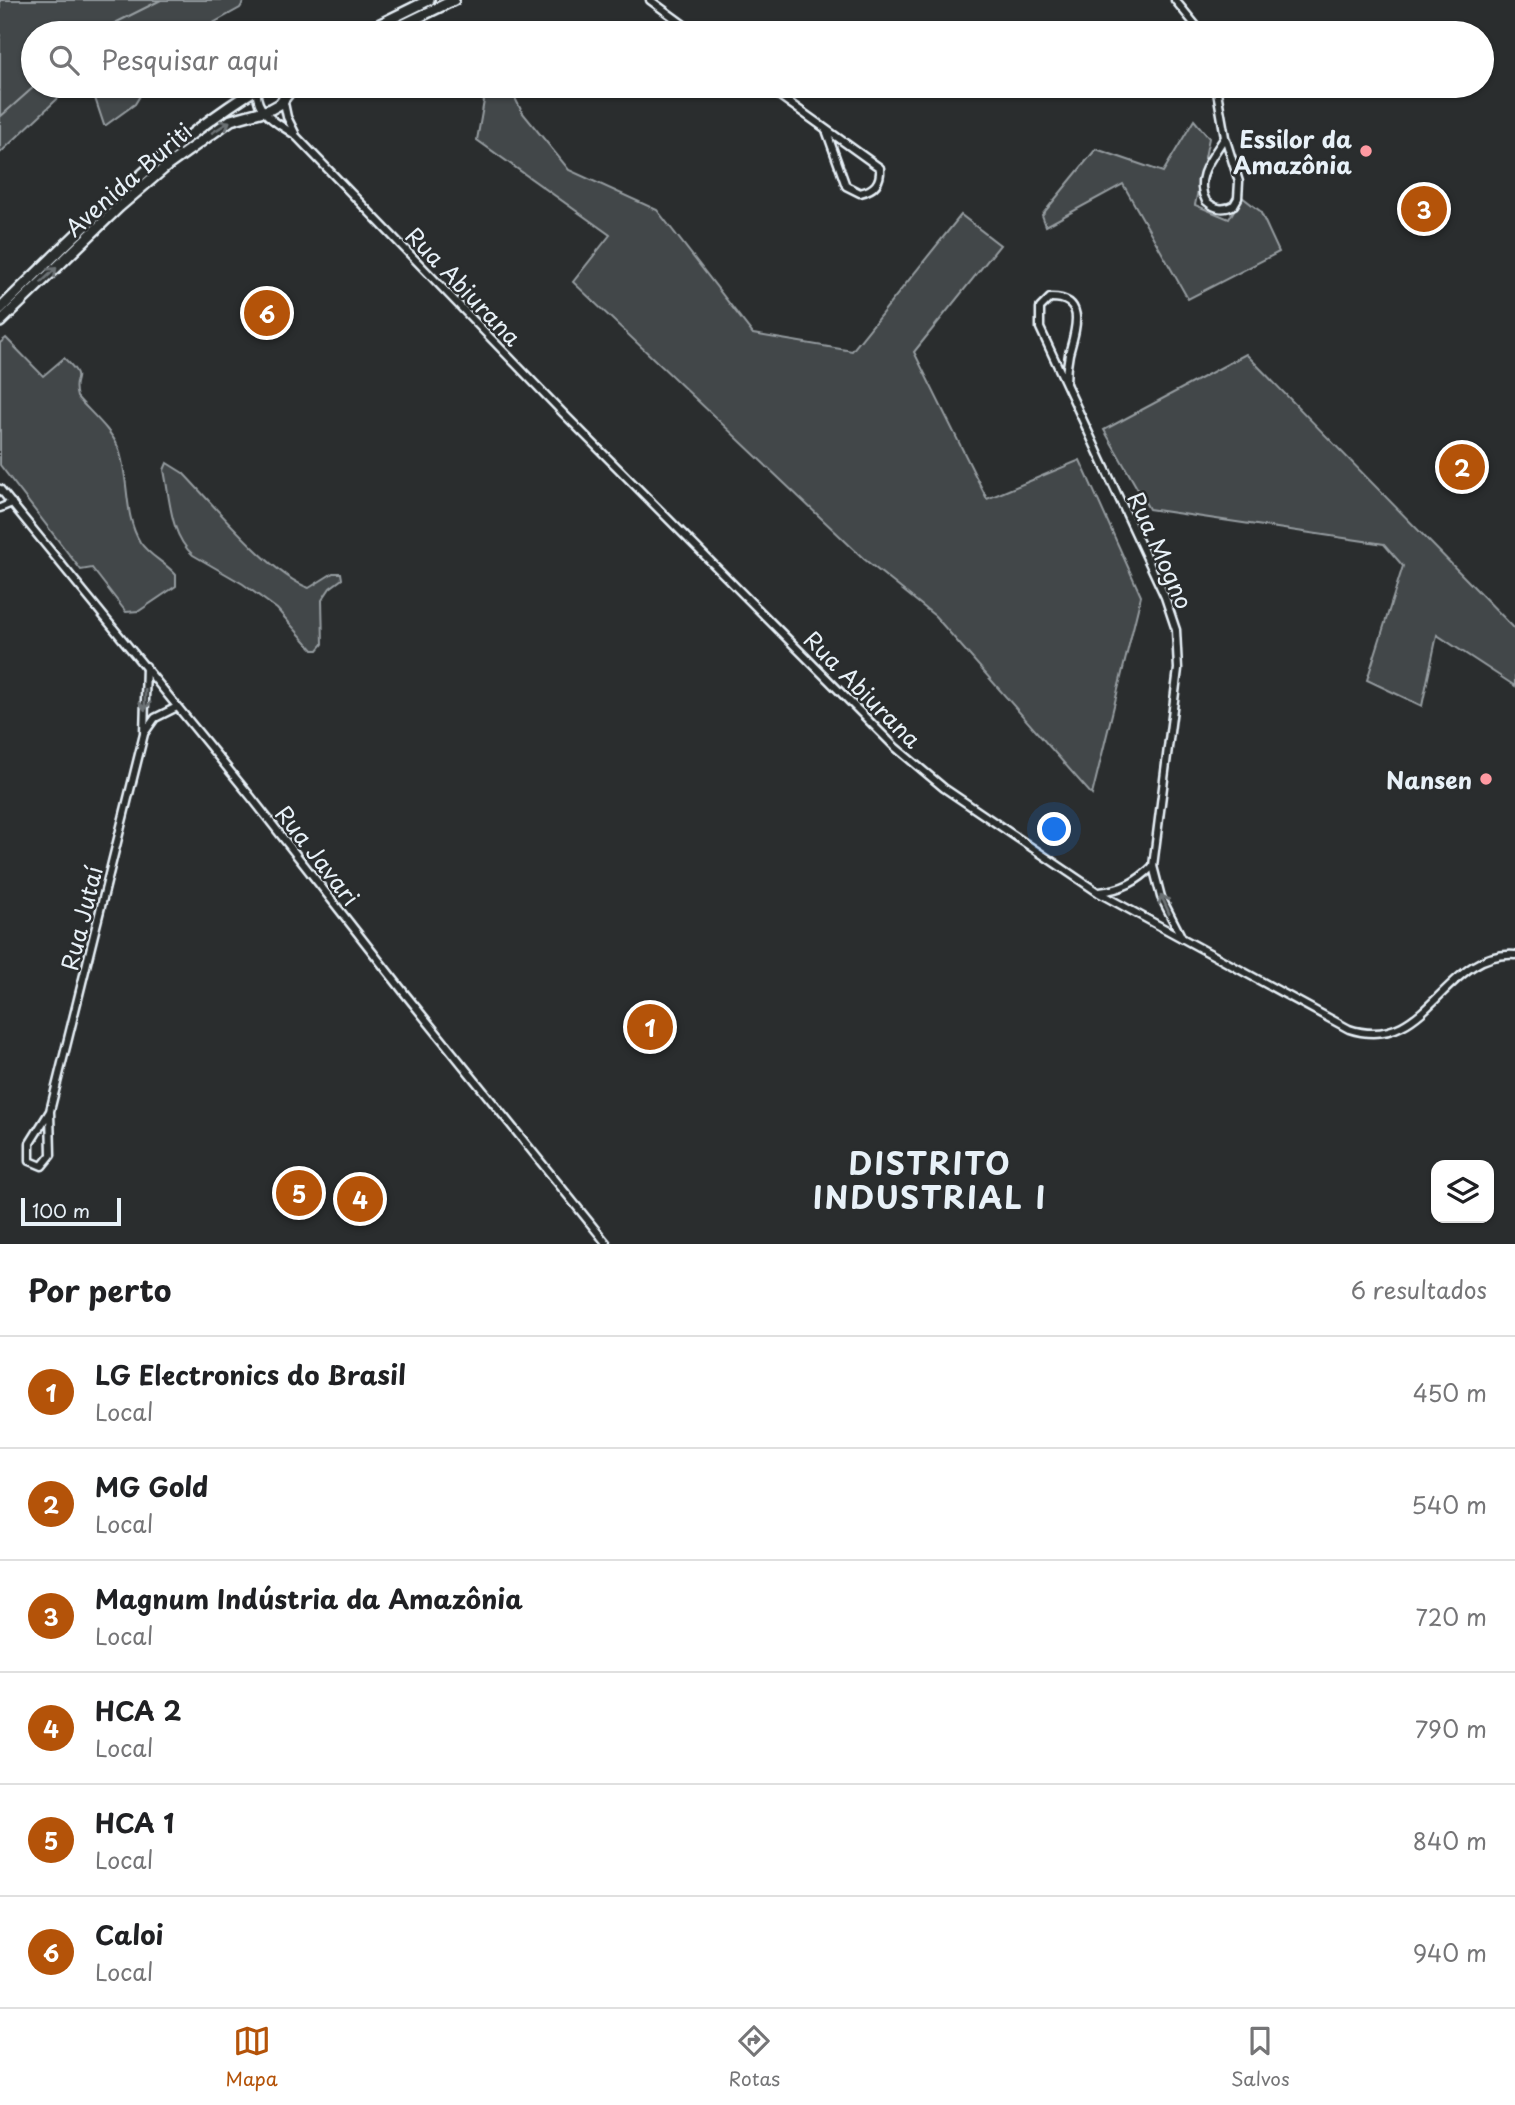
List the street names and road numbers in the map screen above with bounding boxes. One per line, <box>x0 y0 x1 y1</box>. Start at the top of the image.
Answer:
street label: Avenida Buriti <box>57 114 199 244</box>
street label: Rua Abiurana <box>398 218 530 354</box>
street label: Rua Mogno <box>1120 486 1202 614</box>
street label: Rua Abiurana <box>796 622 930 756</box>
street label: Rua Javari <box>268 797 368 913</box>
street label: Rua Jutaí <box>51 862 111 974</box>

